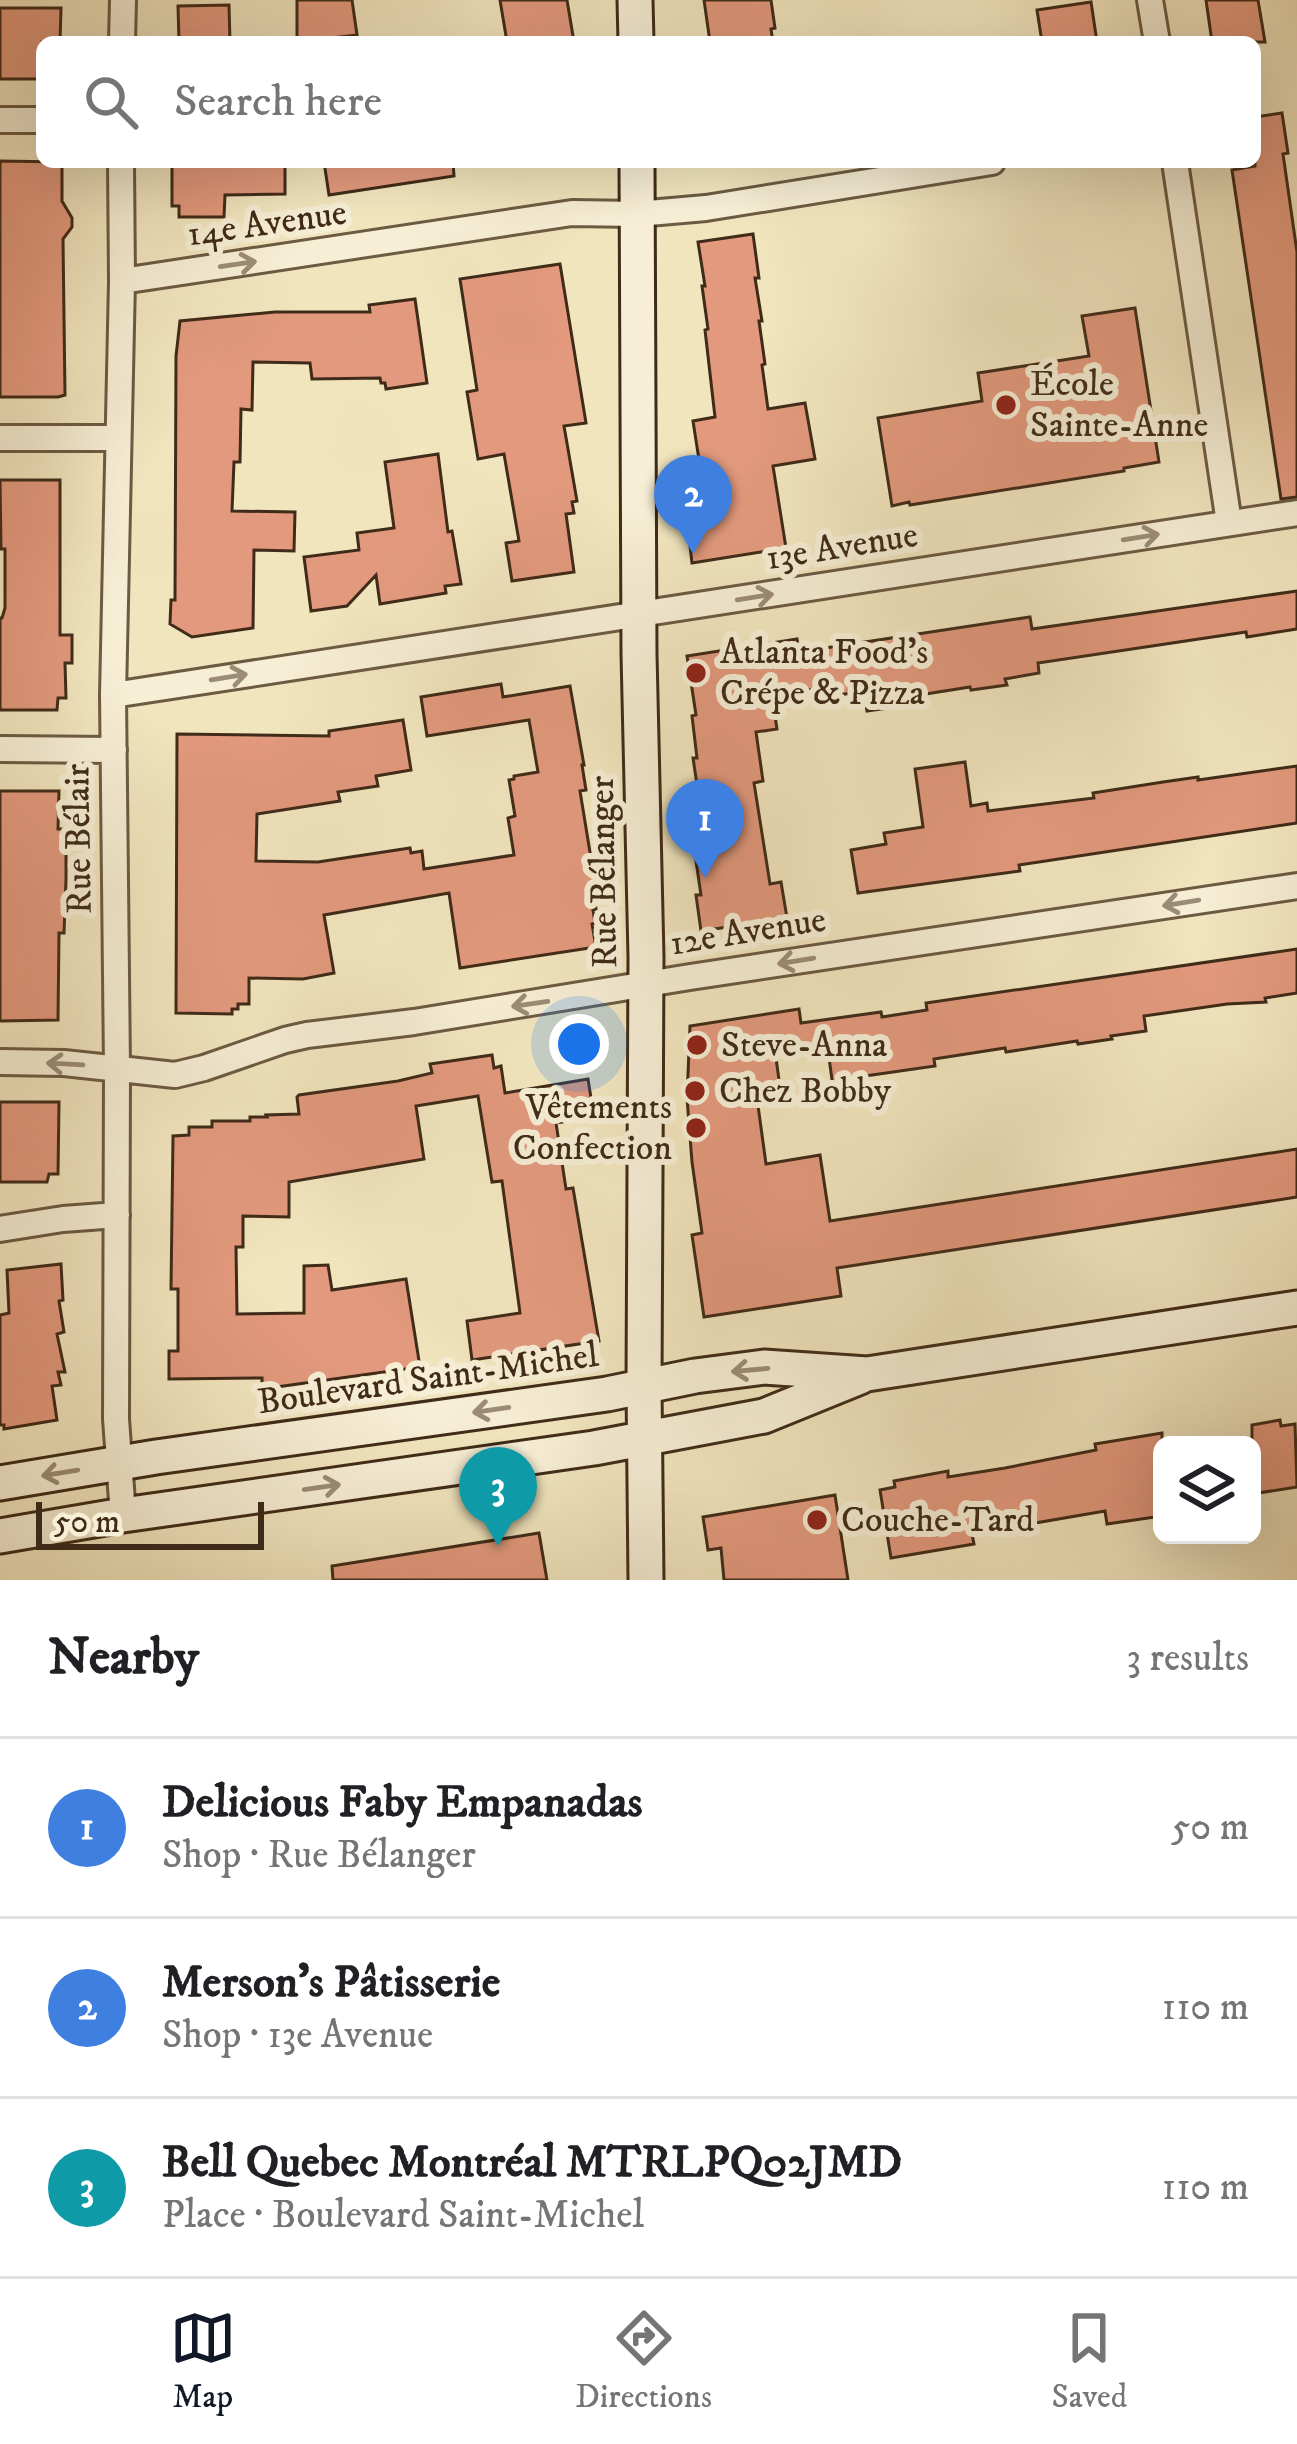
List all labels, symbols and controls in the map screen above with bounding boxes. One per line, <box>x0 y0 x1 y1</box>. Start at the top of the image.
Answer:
search box <box>36 36 1261 168</box>
icon: search <box>78 69 144 135</box>
text: Search here <box>174 74 382 130</box>
street label: 14e Avenue <box>184 191 350 257</box>
one-way arrow <box>218 252 257 275</box>
place label: École Sainte-Anne <box>1030 362 1208 448</box>
marker: École Sainte-Anne <box>993 392 1019 418</box>
pin: 2 <box>654 455 732 554</box>
street label: 13e Avenue <box>763 513 921 581</box>
one-way arrow <box>1121 525 1160 548</box>
one-way arrow <box>735 584 774 607</box>
place label: Atlanta Food's Crépe & Pizza <box>720 630 928 716</box>
marker: Atlanta Food's Crépe & Pizza <box>683 660 709 686</box>
one-way arrow <box>208 665 247 688</box>
street label: Rue Bélair <box>55 763 103 915</box>
street label: Rue Bélanger <box>580 775 628 969</box>
pin: 1 <box>666 779 744 878</box>
one-way arrow <box>1163 892 1202 915</box>
street label: 12e Avenue <box>667 897 829 967</box>
one-way arrow <box>777 950 816 973</box>
one-way arrow <box>511 993 550 1016</box>
your location <box>549 1014 609 1074</box>
place label: Steve-Anna <box>721 1023 888 1068</box>
marker: Steve-Anna <box>684 1032 710 1058</box>
one-way arrow <box>46 1052 85 1075</box>
place label: Chez Bobby <box>719 1069 892 1114</box>
marker: Chez Bobby <box>682 1078 708 1104</box>
place label: Vêtements Confection <box>513 1085 672 1171</box>
marker: Vêtements Confection <box>683 1115 709 1141</box>
street label: Boulevard Saint-Michel <box>255 1333 602 1425</box>
one-way arrow <box>731 1359 770 1382</box>
one-way arrow <box>472 1399 511 1421</box>
map controls <box>1153 1436 1261 1544</box>
button: layers <box>1153 1436 1261 1544</box>
pin: 3 <box>459 1447 537 1546</box>
one-way arrow <box>41 1463 80 1486</box>
one-way arrow <box>302 1475 341 1498</box>
scale bar <box>36 1496 264 1549</box>
place label: Couche-Tard <box>841 1498 1034 1543</box>
text: 50 m <box>54 1502 120 1543</box>
marker: Couche-Tard <box>804 1507 830 1533</box>
text: Nearby <box>48 1626 199 1690</box>
text: 3 results <box>1126 1634 1249 1683</box>
text: Delicious Faby Empanadas <box>162 1775 643 1831</box>
text: 1 <box>80 1803 94 1852</box>
text: 50 m <box>1171 1803 1249 1852</box>
text: Shop · Rue Bélanger <box>162 1831 476 1880</box>
text: Merson's Pâtisserie <box>162 1955 500 2011</box>
text: 2 <box>77 1983 97 2032</box>
text: 110 m <box>1162 1983 1249 2032</box>
text: Shop · 13e Avenue <box>162 2011 433 2060</box>
text: Bell Quebec Montréal MTRLPQ02JMD <box>162 2135 902 2191</box>
text: 3 <box>80 2163 94 2212</box>
text: 110 m <box>1162 2163 1249 2212</box>
text: Place · Boulevard Saint-Michel <box>162 2191 644 2240</box>
tab: Map <box>170 2305 236 2418</box>
tab: Directions <box>575 2305 712 2418</box>
tab: Saved <box>1051 2305 1127 2418</box>

